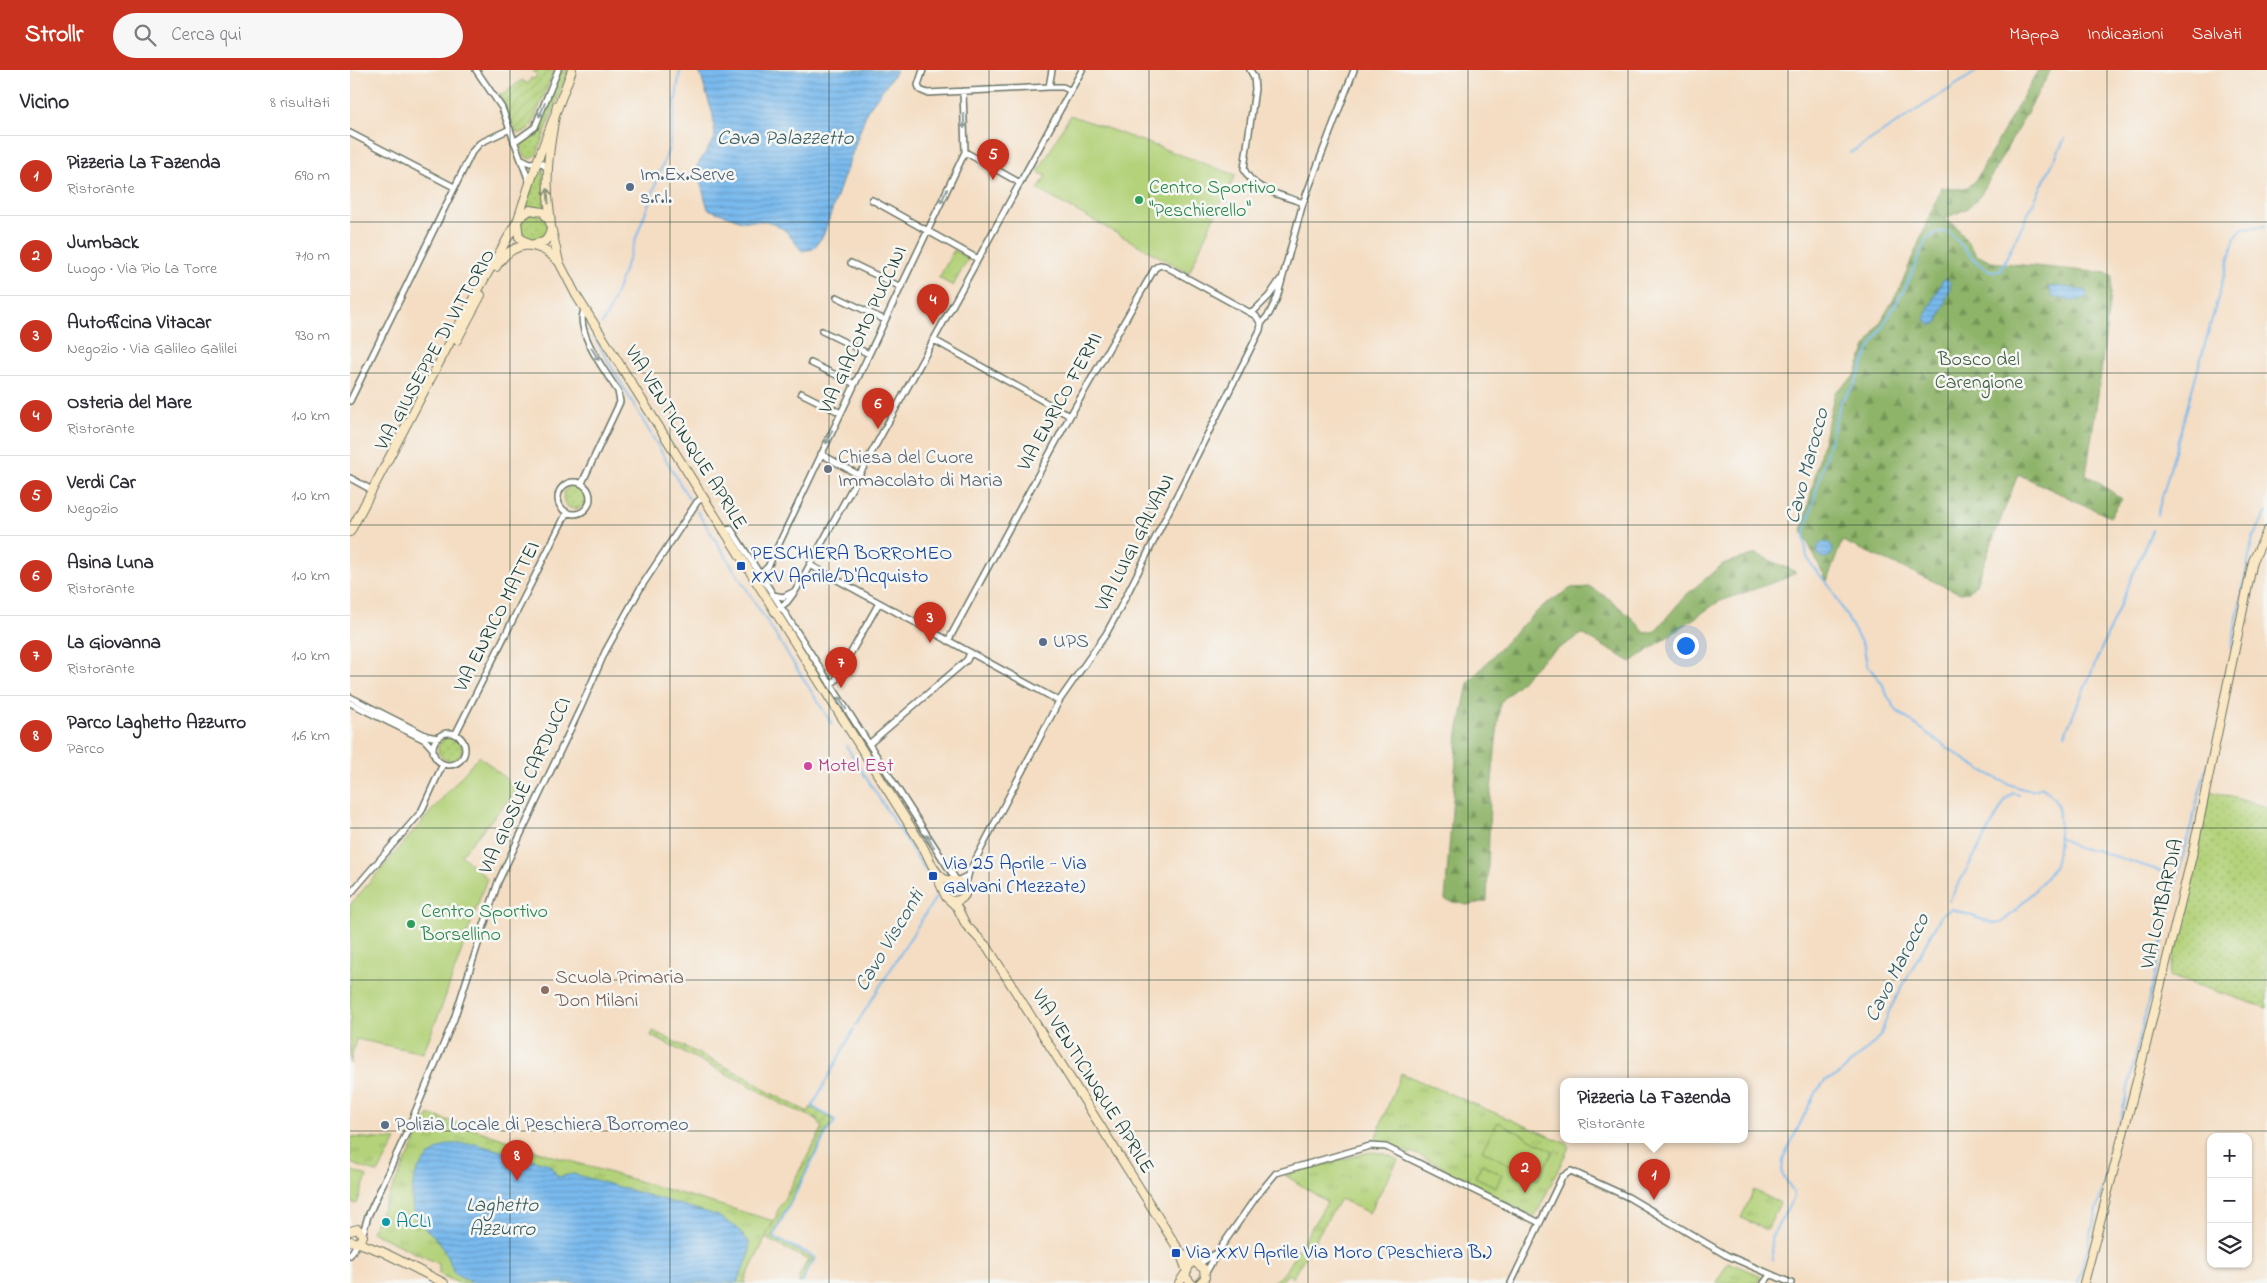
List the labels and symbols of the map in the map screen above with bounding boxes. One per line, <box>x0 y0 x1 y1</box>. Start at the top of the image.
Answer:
one-way arrow <box>536 102 546 117</box>
one-way arrow <box>959 113 969 129</box>
water label: Cava Palazzetto <box>717 124 854 154</box>
pin: 5 <box>977 139 1009 180</box>
place label: Im.Ex.Serve s.r.l. <box>640 161 735 213</box>
place label: Centro Sportivo "Peschierello" <box>1149 174 1276 226</box>
marker: Im.Ex.Serve s.r.l. <box>624 181 636 193</box>
one-way arrow <box>939 188 948 203</box>
one-way arrow <box>543 189 552 205</box>
marker: Centro Sportivo "Peschierello" <box>1133 194 1145 206</box>
street label: VIA GIACOMO PUCCINI <box>812 241 916 420</box>
street label: VIA GIUSEPPE DI VITTORIO <box>368 244 504 457</box>
pin: 4 <box>917 284 949 325</box>
street label: VIA ENRICO FERMI <box>1010 327 1111 477</box>
street label: VIA VENTICINQUE APRILE <box>616 339 754 536</box>
one-way arrow <box>591 346 601 360</box>
park label: Bosco del Carengione <box>1935 346 2023 399</box>
pin: 6 <box>862 388 894 429</box>
water label: Cavo Marocco <box>1778 404 1838 527</box>
one-way arrow <box>824 429 834 444</box>
place label: Chiesa del Cuore Immacolato di Maria <box>838 444 1003 496</box>
marker: Chiesa del Cuore Immacolato di Maria <box>822 463 834 475</box>
street label: VIA LUIGI GALVANI <box>1088 469 1183 618</box>
street label: VIA ENRICO MATTEI <box>447 537 548 698</box>
place label: PESCHIERA BORROMEO XXV Aprile/D'Acquisto <box>751 540 952 592</box>
marker: PESCHIERA BORROMEO XXV Aprile/D'Acquisto <box>735 560 747 572</box>
pin: 3 <box>914 602 946 643</box>
place label: UPS <box>1053 628 1089 657</box>
your location <box>1673 633 1699 659</box>
marker: UPS <box>1037 636 1049 648</box>
pin: 7 <box>825 647 857 688</box>
street label: VIA GIOSUÈ CARDUCCI <box>472 693 580 880</box>
one-way arrow <box>837 696 848 710</box>
place label: Motel Est <box>818 752 894 781</box>
marker: Motel Est <box>802 760 814 772</box>
one-way arrow <box>925 834 935 848</box>
street label: VIA LOMBARDIA <box>2134 836 2192 973</box>
place label: Via 25 Aprile - Via Galvani (Mezzate) <box>942 850 1087 902</box>
marker: Via 25 Aprile - Via Galvani (Mezzate) <box>927 870 939 882</box>
water label: Cavo Visconti <box>848 883 933 998</box>
place label: Centro Sportivo Borsellino <box>420 898 548 950</box>
water label: Cavo Marocco <box>1858 908 1939 1027</box>
marker: Centro Sportivo Borsellino <box>405 918 417 930</box>
place label: Scuola Primaria Don Milani <box>554 964 684 1016</box>
street label: VIA VENTICINQUE APRILE <box>1023 983 1161 1180</box>
marker: Scuola Primaria Don Milani <box>539 984 551 996</box>
place label: Polizia Locale di Peschiera Borromeo <box>395 1111 689 1140</box>
marker: Polizia Locale di Peschiera Borromeo <box>379 1119 391 1131</box>
pin: 8 <box>501 1140 533 1181</box>
pin: 2 <box>1509 1152 1541 1193</box>
pin: 1 <box>1638 1159 1670 1200</box>
water label: Laghetto Azzurro <box>466 1191 539 1245</box>
place label: ACLI <box>396 1208 431 1237</box>
marker: ACLI <box>380 1216 392 1228</box>
place label: Via XXV Aprile Via Moro (Peschiera B.) <box>1185 1239 1492 1268</box>
marker: Via XXV Aprile Via Moro (Peschiera B.) <box>1170 1247 1182 1259</box>

